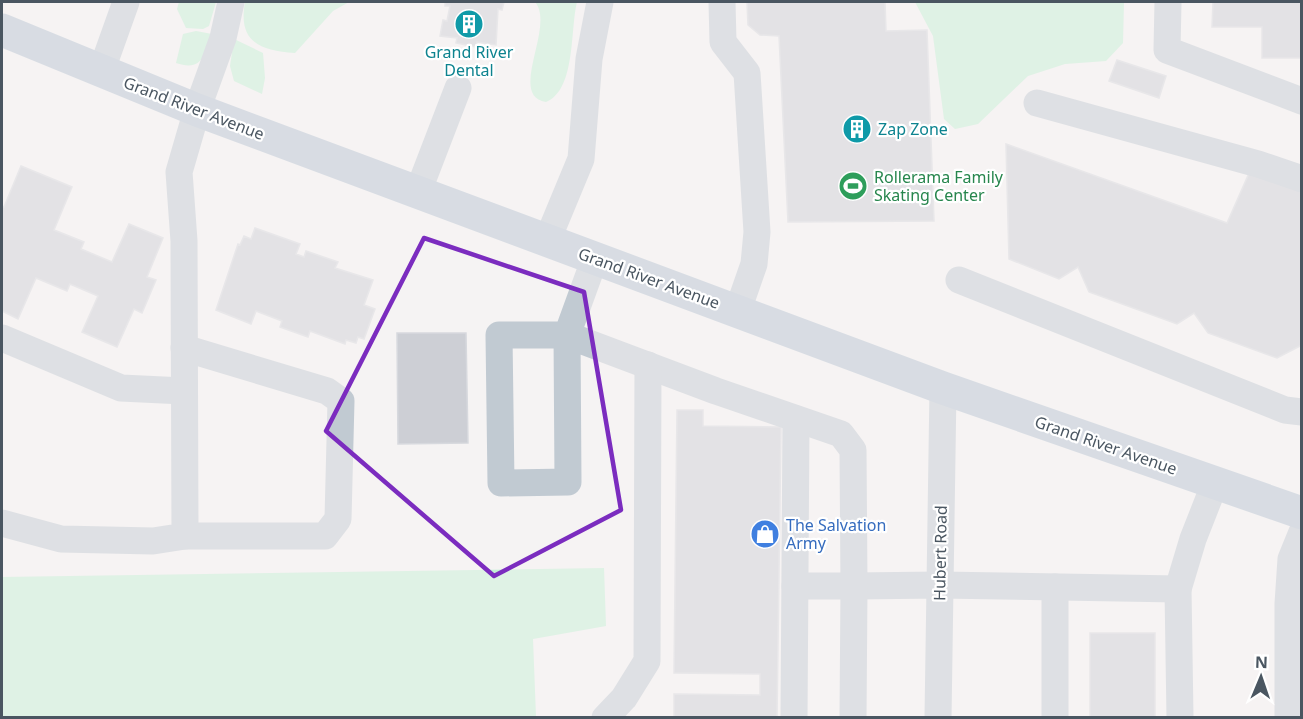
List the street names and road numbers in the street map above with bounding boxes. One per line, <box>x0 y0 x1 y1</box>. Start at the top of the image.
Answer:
street label: Grand River Avenue <box>121 71 267 145</box>
street label: Grand River Avenue <box>575 242 723 314</box>
street label: Grand River Avenue <box>1032 410 1180 480</box>
street label: Hubert Road <box>928 505 952 601</box>

